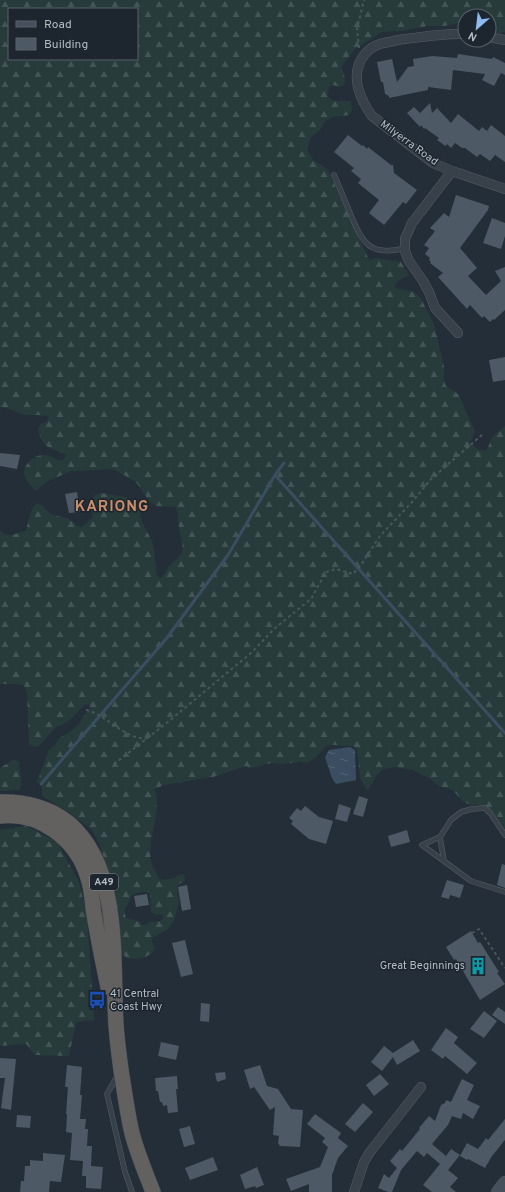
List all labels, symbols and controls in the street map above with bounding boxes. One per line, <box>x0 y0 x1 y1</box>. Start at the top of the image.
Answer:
legend <box>8 8 138 60</box>
north arrow <box>457 8 497 48</box>
text: Road <box>44 17 72 33</box>
text: N <box>466 28 480 44</box>
text: Building <box>44 37 88 53</box>
street label: Milyerra Road <box>377 117 441 169</box>
district label: KARIONG <box>75 498 149 517</box>
road number: A49 <box>90 874 118 890</box>
building icon: Great Beginnings <box>468 956 488 976</box>
place label: Great Beginnings <box>380 959 465 973</box>
place label: 41 Central Coast Hwy <box>110 987 163 1014</box>
bus stop icon: 41 Central Coast Hwy <box>87 990 107 1010</box>

